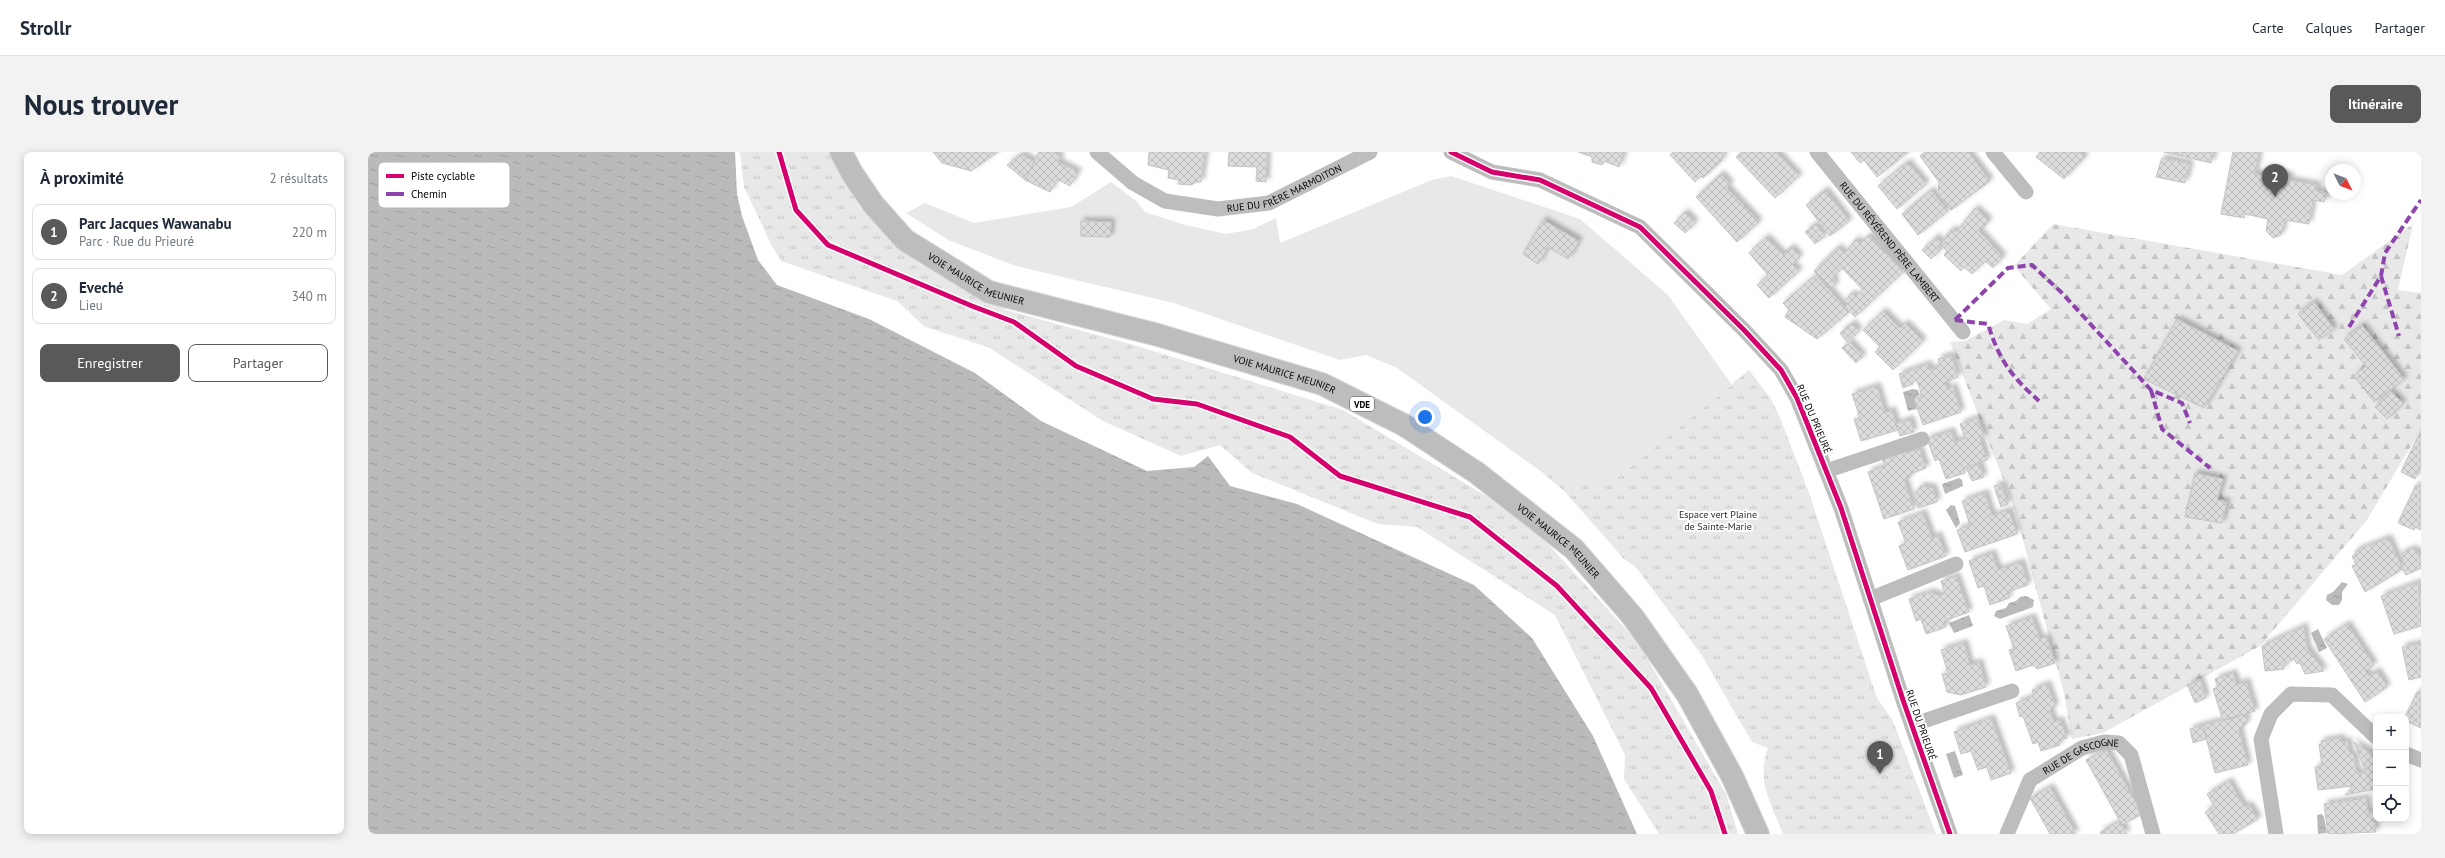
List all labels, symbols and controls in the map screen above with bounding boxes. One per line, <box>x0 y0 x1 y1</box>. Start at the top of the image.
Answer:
text: Strollr <box>20 16 71 40</box>
text: Carte <box>2252 19 2284 37</box>
text: Calques <box>2306 19 2352 37</box>
text: Partager <box>2374 19 2425 37</box>
button: Itinéraire <box>2330 85 2421 123</box>
text: Nous trouver <box>24 86 178 123</box>
street label: RUE DU FRÈRE MARMOITON <box>1226 161 1344 214</box>
legend <box>378 162 510 208</box>
pin: 2 <box>2262 164 2288 197</box>
north arrow <box>2325 164 2361 200</box>
text: À proximité <box>40 167 124 189</box>
text: Piste cyclable <box>411 169 475 183</box>
text: 2 résultats <box>269 170 328 187</box>
street label: RUE DU RÉVÉREND PÈRE LAMBERT <box>1837 179 1943 306</box>
text: Chemin <box>411 187 447 201</box>
text: Parc Jacques Wawanabu <box>79 214 232 233</box>
text: 1 <box>50 224 58 241</box>
text: 220 m <box>292 224 327 241</box>
text: Parc · Rue du Prieuré <box>79 233 194 250</box>
street label: VOIE MAURICE MEUNIER <box>925 249 1026 307</box>
text: Eveché <box>79 278 124 297</box>
text: 2 <box>50 288 58 305</box>
text: 340 m <box>292 288 327 305</box>
text: Lieu <box>79 297 103 314</box>
button: Enregistrer <box>40 344 180 382</box>
button: Partager <box>188 344 328 382</box>
street label: VOIE MAURICE MEUNIER <box>1231 351 1338 396</box>
street label: RUE DU PRIEURÉ <box>1794 382 1834 456</box>
road number: VDE <box>1350 397 1374 411</box>
your location <box>1415 407 1435 427</box>
street label: VOIE MAURICE MEUNIER <box>1514 500 1603 581</box>
park label: Espace vert Plaine de Sainte-Marie <box>1679 508 1757 533</box>
street label: RUE DU PRIEURÉ <box>1903 688 1939 762</box>
map controls <box>2373 714 2409 822</box>
button: + <box>2373 714 2409 750</box>
street label: RUE DE GASCOGNE <box>2040 735 2119 777</box>
pin: 1 <box>1867 741 1893 774</box>
button: − <box>2373 750 2409 786</box>
button: locate <box>2373 786 2409 822</box>

